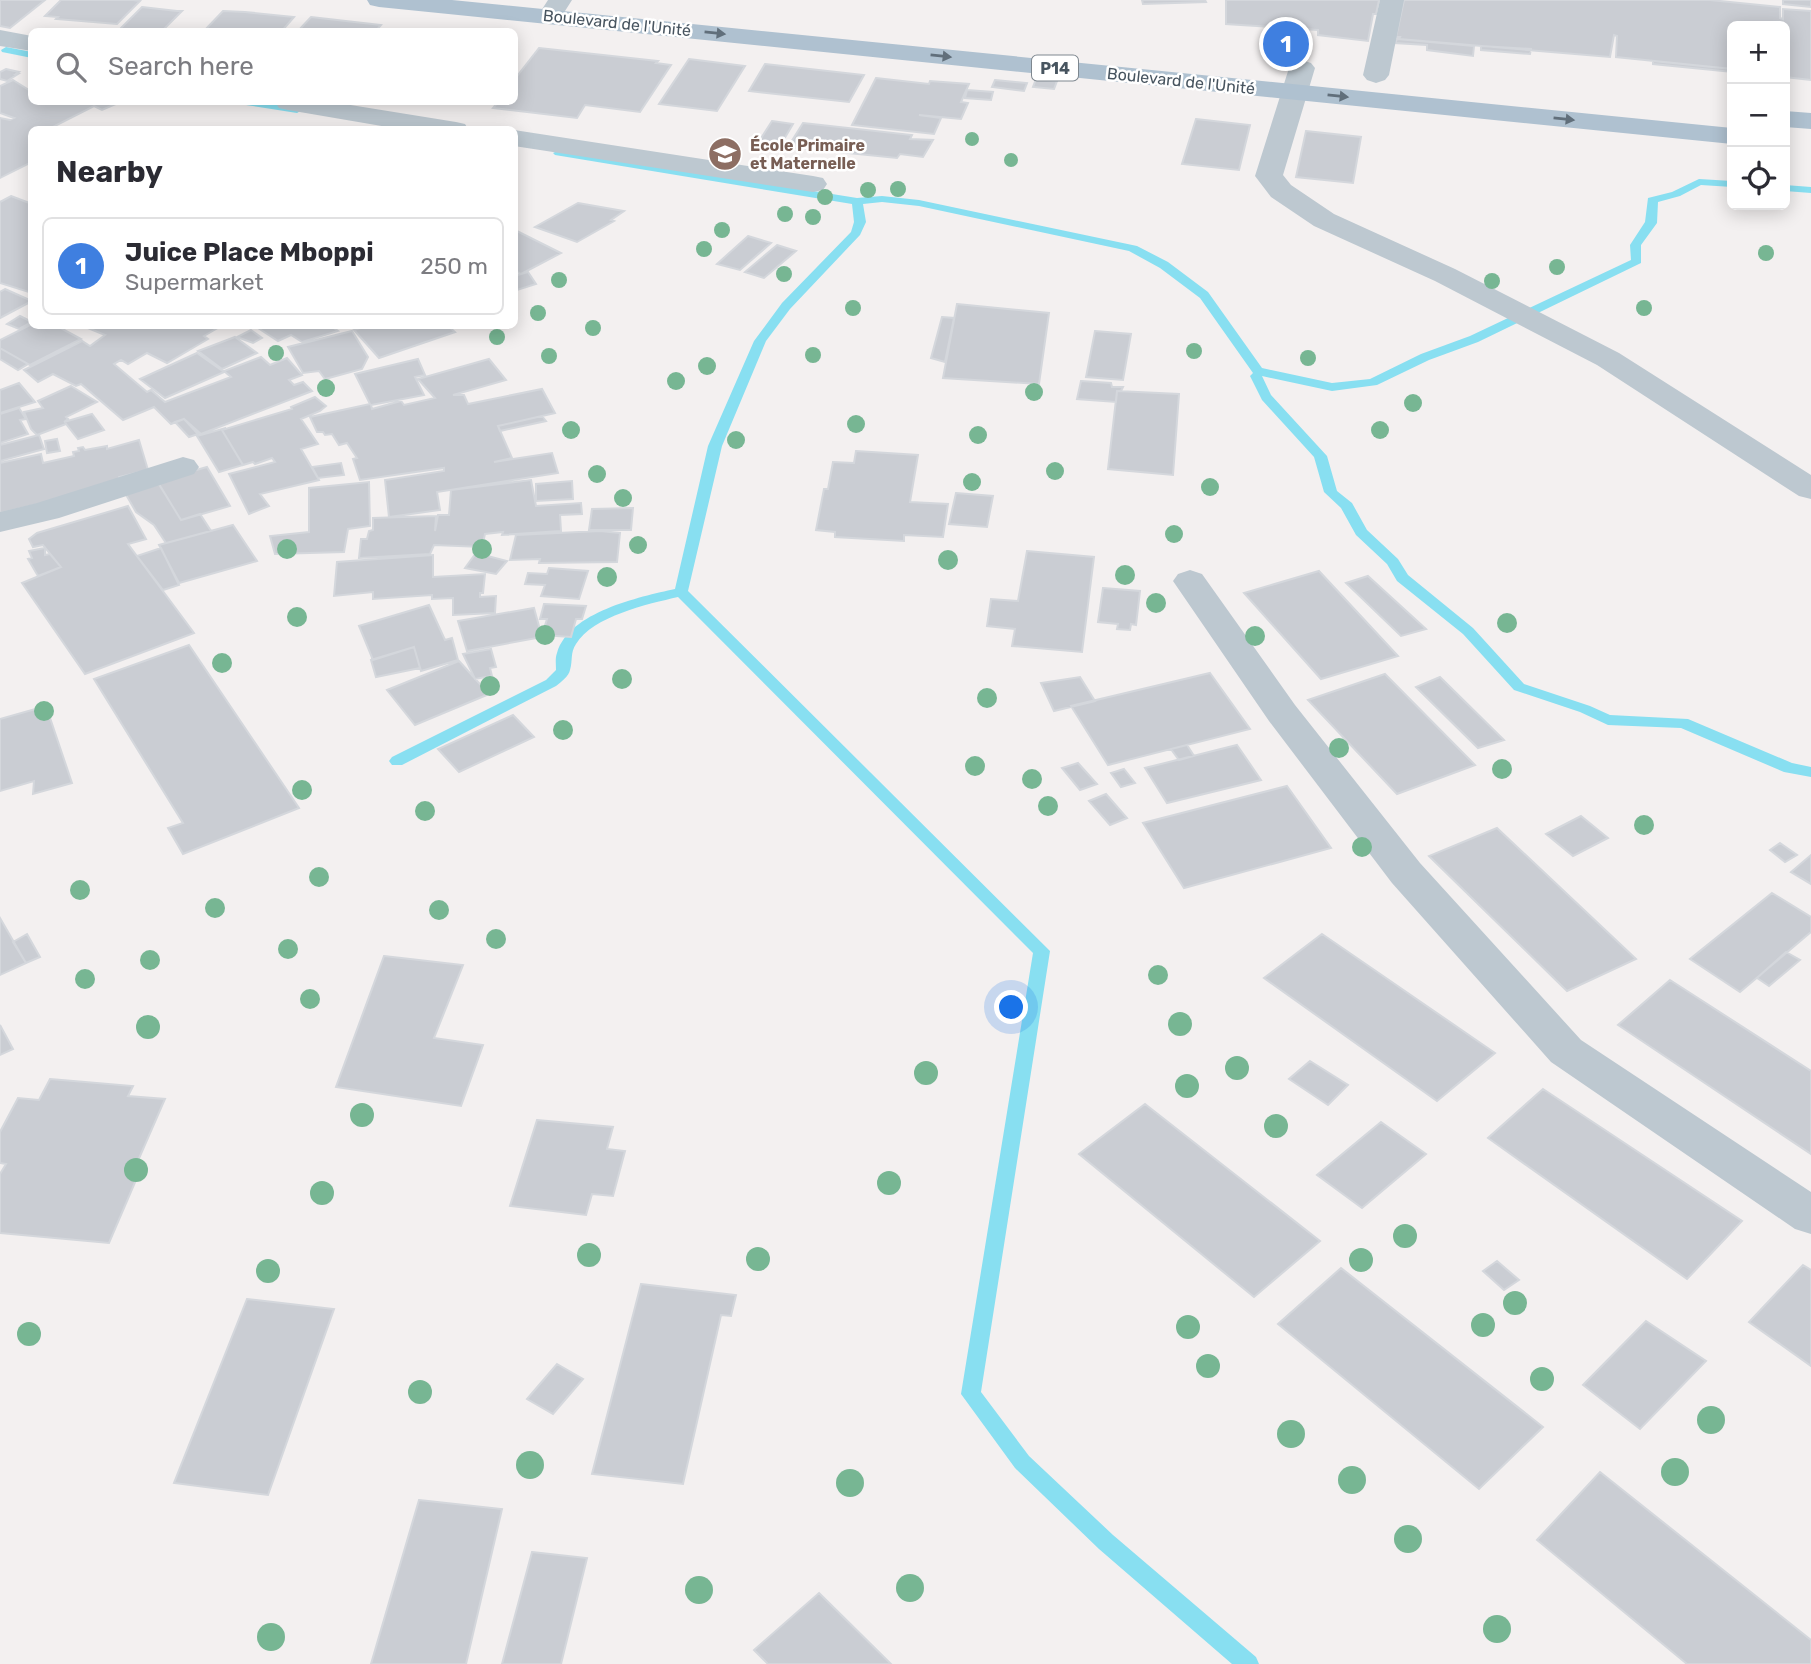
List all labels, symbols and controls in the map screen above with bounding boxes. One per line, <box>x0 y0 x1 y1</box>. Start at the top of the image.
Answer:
street label: Boulevard de l'Unité <box>542 6 692 40</box>
pin: 1 <box>1263 18 1309 70</box>
map controls <box>1727 21 1790 210</box>
button: + <box>1727 21 1790 84</box>
search box <box>28 28 518 105</box>
one-way arrow <box>704 28 726 39</box>
icon: search <box>52 48 90 86</box>
text: Search here <box>108 51 254 82</box>
one-way arrow <box>930 51 952 62</box>
road number: P14 <box>1032 55 1078 80</box>
street label: Boulevard de l'Unité <box>1106 64 1256 98</box>
button: − <box>1727 84 1790 147</box>
one-way arrow <box>1327 91 1349 102</box>
one-way arrow <box>1554 114 1576 125</box>
school or university icon: École Primaire et Maternelle <box>706 135 744 173</box>
place label: École Primaire et Maternelle <box>750 135 865 173</box>
button: locate <box>1727 147 1790 210</box>
text: Nearby <box>56 154 163 190</box>
text: Juice Place Mboppi <box>125 237 374 268</box>
text: 1 <box>75 252 87 280</box>
text: 250 m <box>420 252 488 280</box>
text: Supermarket <box>125 268 263 296</box>
your location <box>994 990 1028 1024</box>

